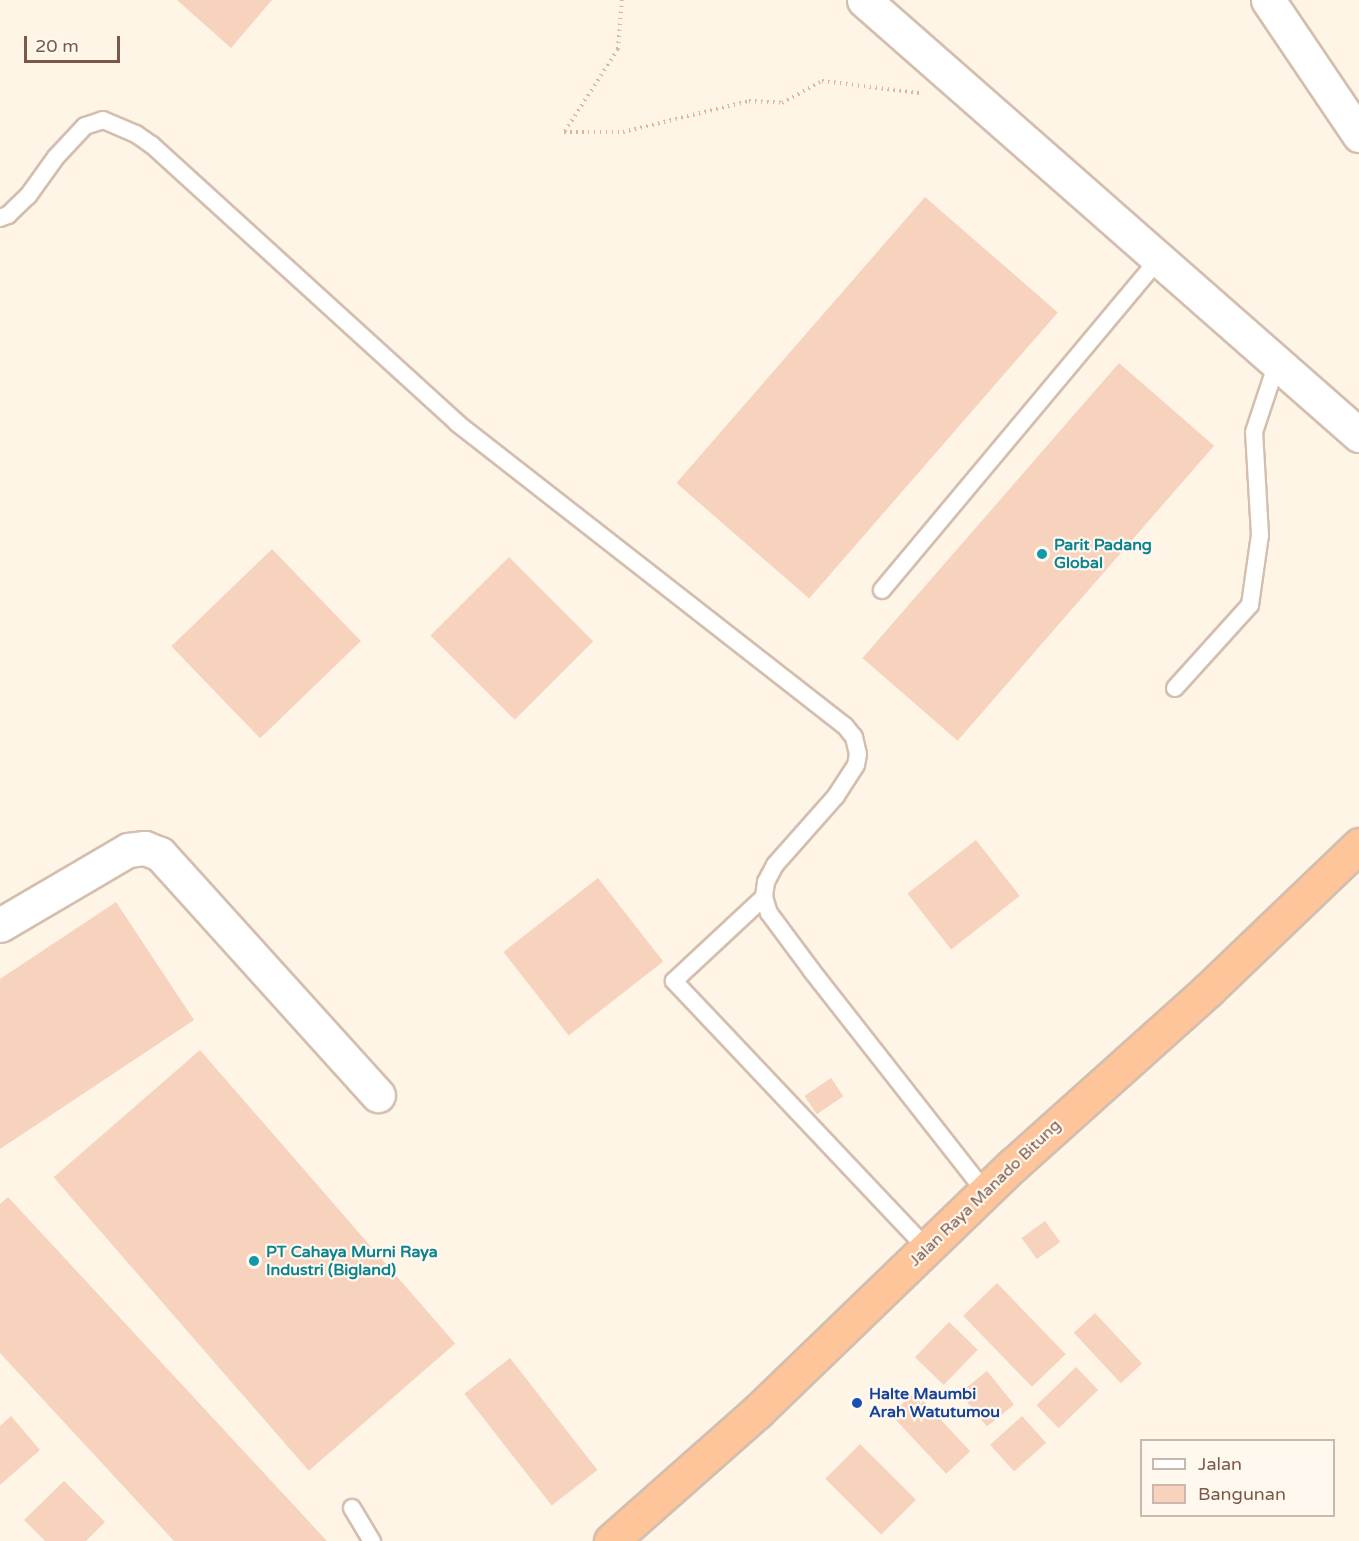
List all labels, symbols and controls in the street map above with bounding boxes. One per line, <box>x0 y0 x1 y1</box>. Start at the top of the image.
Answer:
scale bar <box>27 24 123 62</box>
text: 20 m <box>35 35 79 57</box>
place label: Parit Padang Global <box>1054 535 1152 573</box>
marker: Parit Padang Global <box>1035 547 1049 561</box>
street label: Jalan Raya Manado Bitung <box>905 1116 1065 1270</box>
place label: PT Cahaya Murni Raya Industri (Bigland) <box>266 1242 438 1280</box>
marker: PT Cahaya Murni Raya Industri (Bigland) <box>247 1254 261 1268</box>
place label: Halte Maumbi Arah Watutumou <box>869 1384 1000 1422</box>
marker: Halte Maumbi Arah Watutumou <box>850 1396 864 1410</box>
legend <box>1140 1439 1335 1517</box>
text: Jalan <box>1198 1453 1242 1475</box>
text: Bangunan <box>1198 1483 1286 1505</box>

